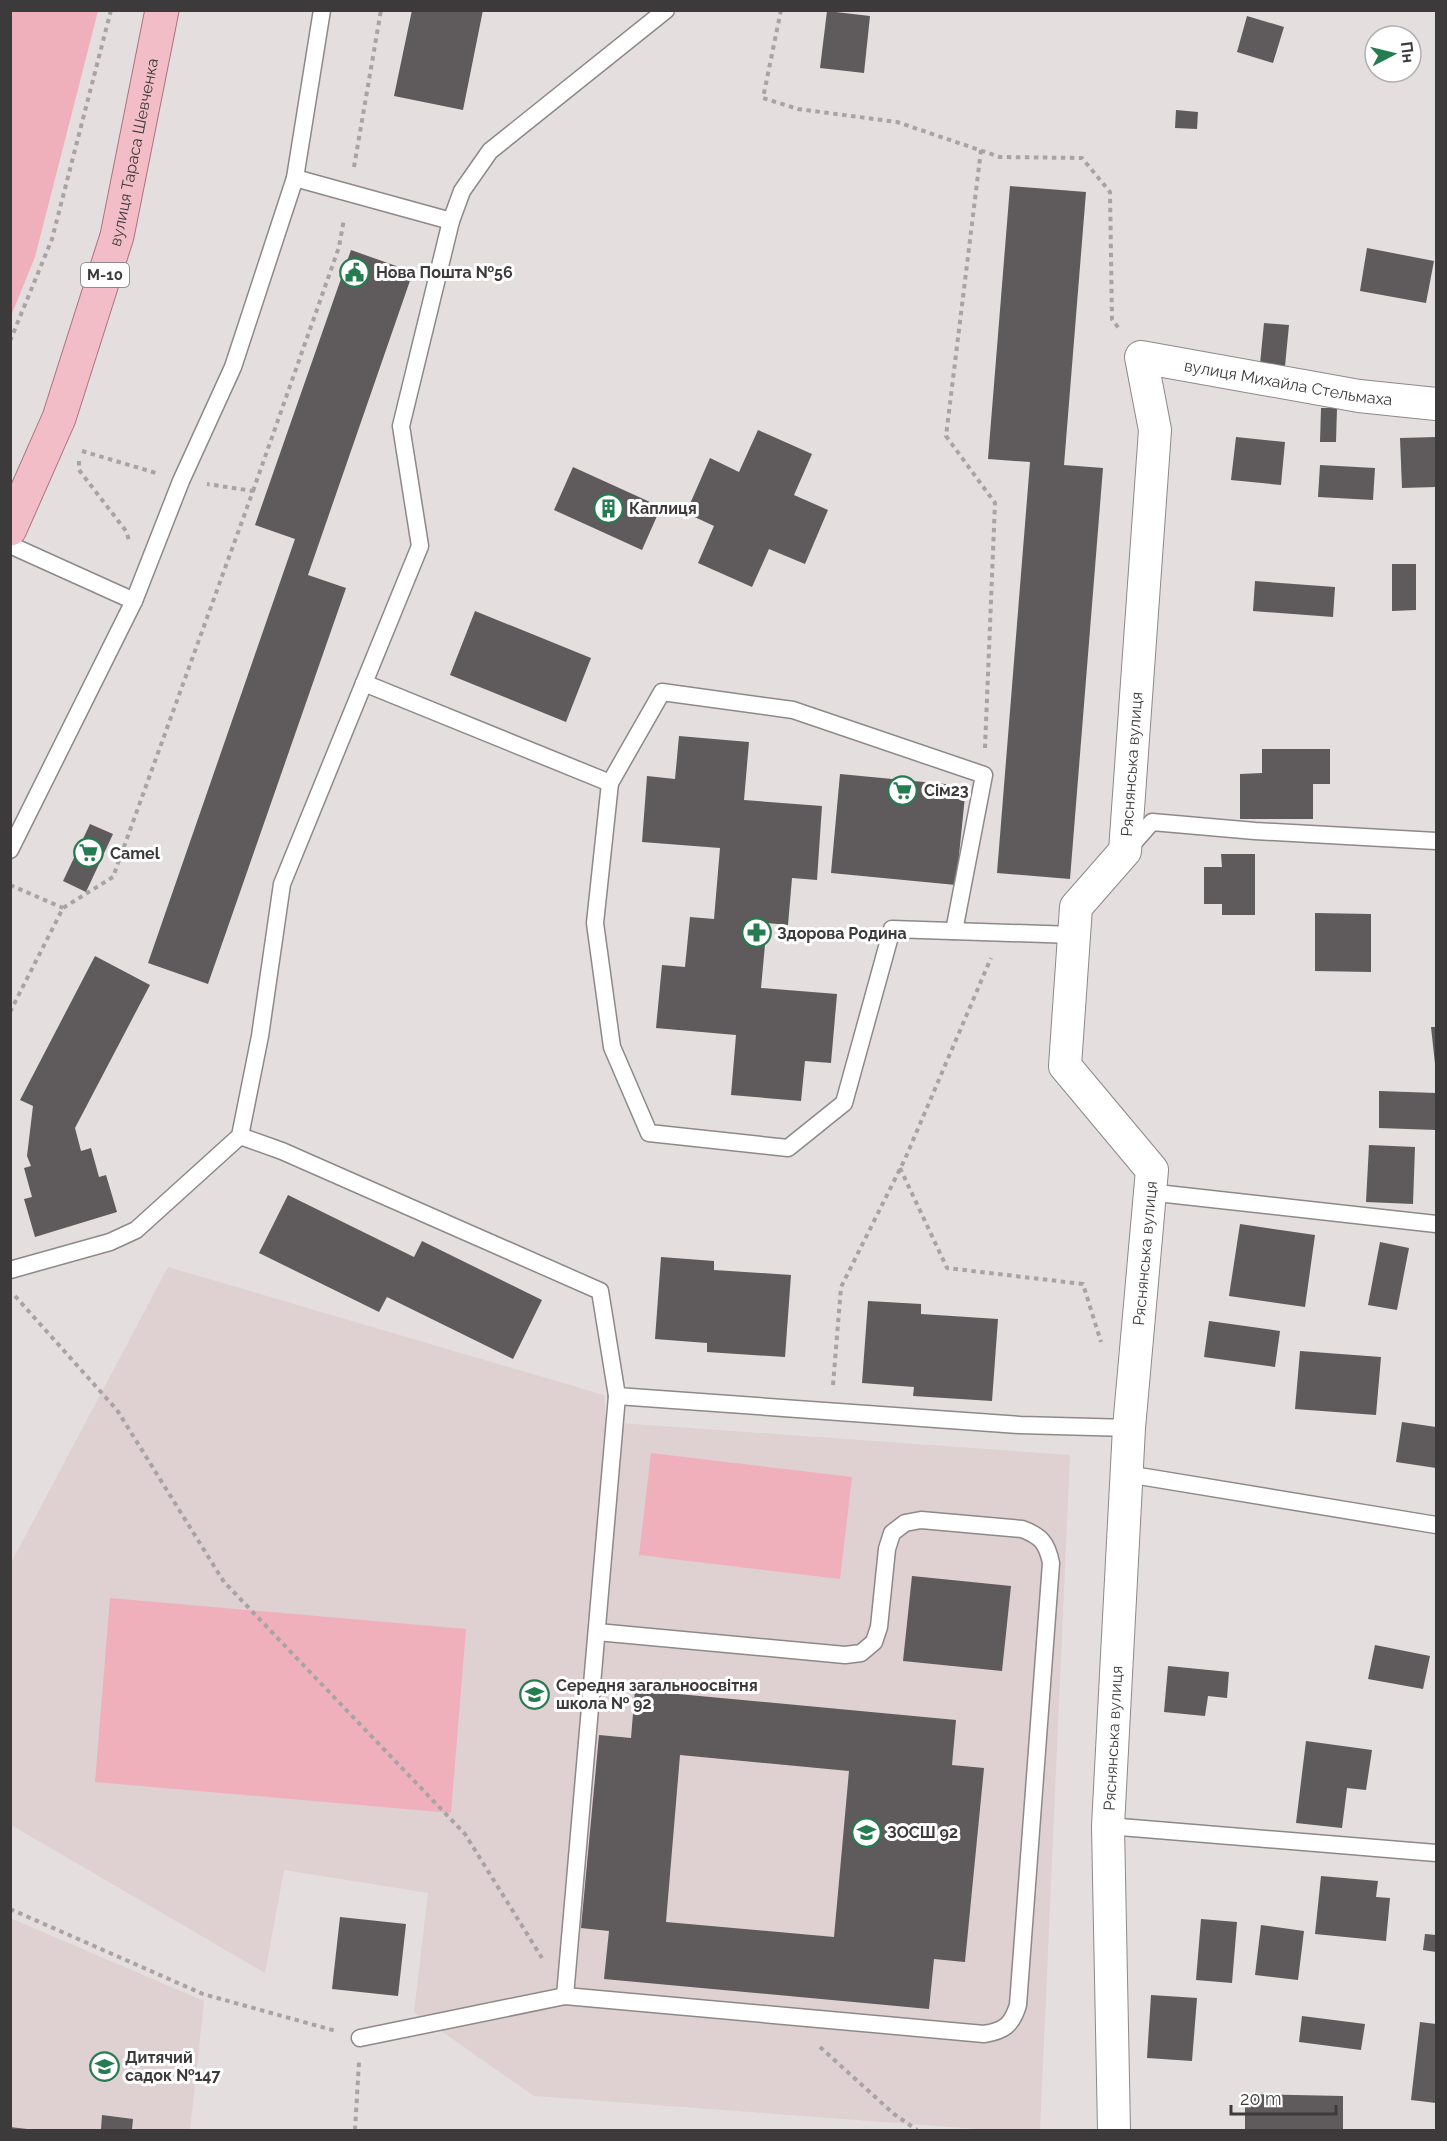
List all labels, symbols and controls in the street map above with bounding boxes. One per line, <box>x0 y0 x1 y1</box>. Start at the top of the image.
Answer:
north arrow <box>1363 24 1423 84</box>
text: Пн <box>1397 41 1418 64</box>
street label: вулиця Тараса Шевченка <box>105 56 162 249</box>
public building icon: Нова Пошта №56 <box>339 256 371 288</box>
road number: М-10 <box>81 263 129 287</box>
place label: Нова Пошта №56 <box>376 263 513 282</box>
street label: вулиця Михайла Стельмаха <box>1183 356 1393 409</box>
building icon: Каплиця <box>592 492 624 524</box>
place label: Каплиця <box>629 499 697 518</box>
street label: Ряснянська вулиця <box>1117 691 1146 837</box>
supermarket icon: Сім23 <box>887 774 919 806</box>
place label: Сім23 <box>924 781 969 800</box>
supermarket icon: Camel <box>73 837 105 869</box>
place label: Camel <box>110 844 161 863</box>
pharmacy icon: Здорова Родина <box>740 917 772 949</box>
place label: Здорова Родина <box>777 924 907 943</box>
street label: Ряснянська вулиця <box>1129 1180 1161 1326</box>
street label: Ряснянська вулиця <box>1100 1665 1126 1811</box>
place label: Середня загальноосвітня школа № 92 <box>556 1676 758 1713</box>
school or university icon: Середня загальноосвітня школа № 92 <box>519 1678 551 1710</box>
school or university icon: ЗОСШ 92 <box>850 1816 882 1848</box>
place label: ЗОСШ 92 <box>887 1823 958 1842</box>
place label: Дитячий садок №147 <box>125 2048 220 2085</box>
school or university icon: Дитячий садок №147 <box>88 2050 120 2082</box>
scale bar <box>1231 2078 1336 2116</box>
text: 20 m <box>1240 2088 1282 2109</box>

